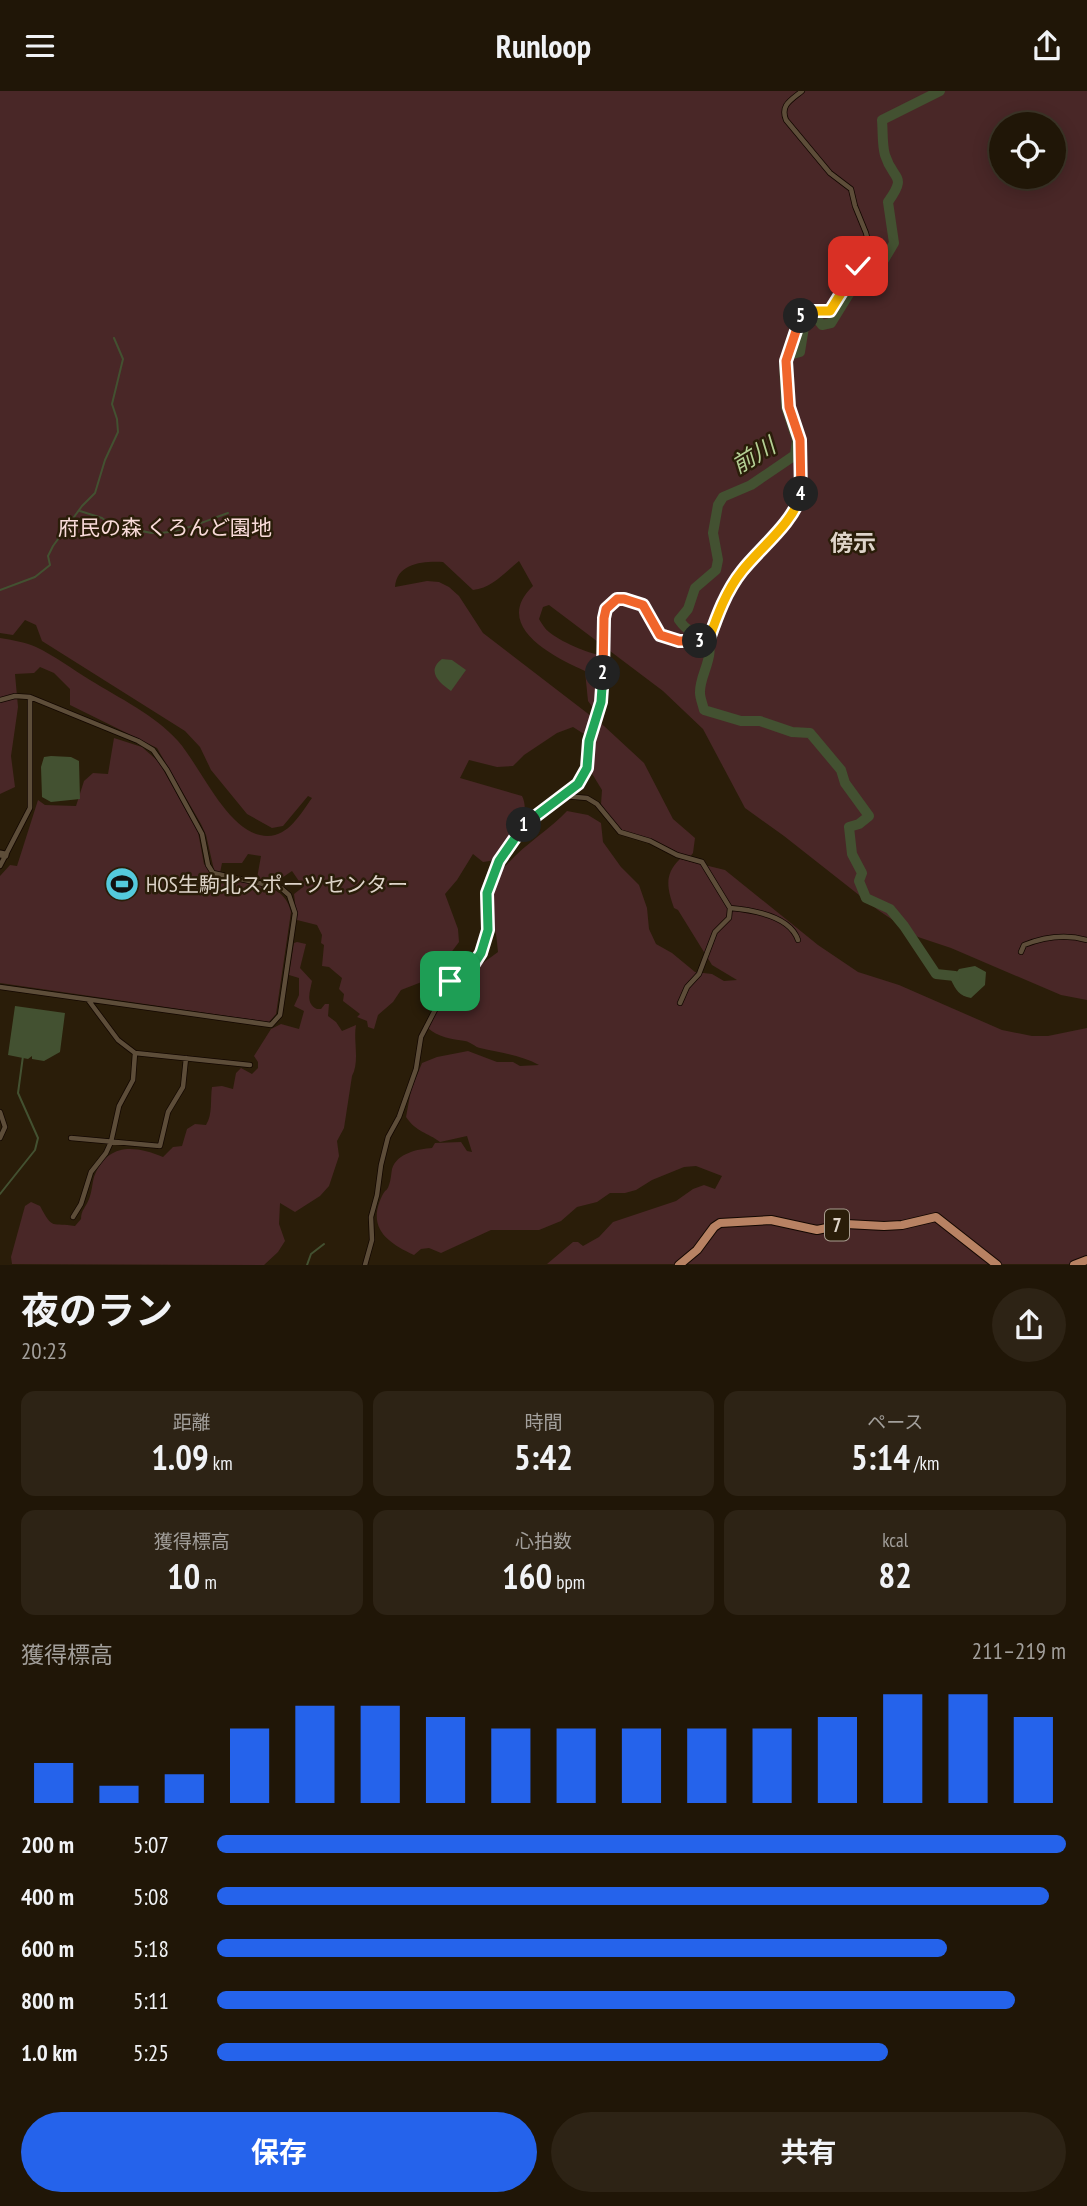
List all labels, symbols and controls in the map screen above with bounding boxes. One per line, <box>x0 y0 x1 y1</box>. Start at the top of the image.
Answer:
text: Runloop <box>496 25 591 67</box>
icon: menu <box>21 27 59 65</box>
icon: share <box>1028 27 1066 65</box>
map controls <box>989 112 1066 189</box>
button: locate <box>989 112 1066 189</box>
pin <box>828 236 888 296</box>
icon: check <box>839 247 877 285</box>
pin: 5 <box>784 299 818 334</box>
text: 5 <box>796 303 805 327</box>
water label: 前川 <box>726 429 783 479</box>
pin: 4 <box>784 477 818 511</box>
text: 4 <box>796 481 805 505</box>
park label: 府民の森 くろんど園地 <box>58 514 272 541</box>
district label: 傍示 <box>830 528 876 557</box>
pin: 3 <box>682 623 718 659</box>
text: 3 <box>695 628 704 652</box>
pin: 2 <box>586 655 620 691</box>
text: 2 <box>598 660 607 684</box>
pin: 1 <box>506 807 542 843</box>
text: 1 <box>519 812 528 836</box>
sports icon: HOS生駒北スポーツセンター <box>103 865 141 903</box>
place label: HOS生駒北スポーツセンター <box>146 871 408 898</box>
pin <box>420 951 480 1011</box>
icon: arrive <box>431 962 469 1000</box>
road number: 7 <box>825 1209 849 1241</box>
text: 夜のラン <box>21 1285 173 1334</box>
button: share <box>992 1288 1066 1362</box>
text: 20:23 <box>21 1336 67 1365</box>
text: 距離 <box>173 1410 211 1434</box>
text: 時間 <box>524 1410 563 1434</box>
text: ペース <box>867 1410 923 1434</box>
text: 1.09 <box>151 1434 209 1480</box>
text: 5:42 <box>514 1434 573 1480</box>
text: 5:14 <box>851 1434 910 1480</box>
text: km <box>209 1451 233 1475</box>
text: /km <box>910 1451 939 1475</box>
text: kcal <box>882 1528 908 1552</box>
text: 獲得標高 <box>154 1529 230 1553</box>
text: 心拍数 <box>515 1529 572 1553</box>
text: 82 <box>878 1552 912 1598</box>
text: 10 <box>167 1553 200 1599</box>
text: 160 <box>502 1553 552 1599</box>
text: m <box>200 1570 217 1594</box>
text: bpm <box>552 1570 585 1594</box>
text: 211–219 m <box>972 1636 1066 1665</box>
text: 獲得標高 <box>21 1640 113 1669</box>
text: 200 m <box>21 1830 74 1859</box>
text: 5:07 <box>133 1830 169 1859</box>
text: 400 m <box>21 1882 74 1911</box>
text: 5:08 <box>133 1882 169 1911</box>
text: 600 m <box>21 1934 74 1963</box>
text: 5:18 <box>133 1934 169 1963</box>
text: 800 m <box>21 1986 74 2015</box>
text: 5:11 <box>133 1986 169 2015</box>
text: 1.0 km <box>21 2038 77 2067</box>
text: 5:25 <box>133 2038 169 2067</box>
button: 保存 <box>21 2112 537 2192</box>
button: 共有 <box>551 2112 1066 2192</box>

